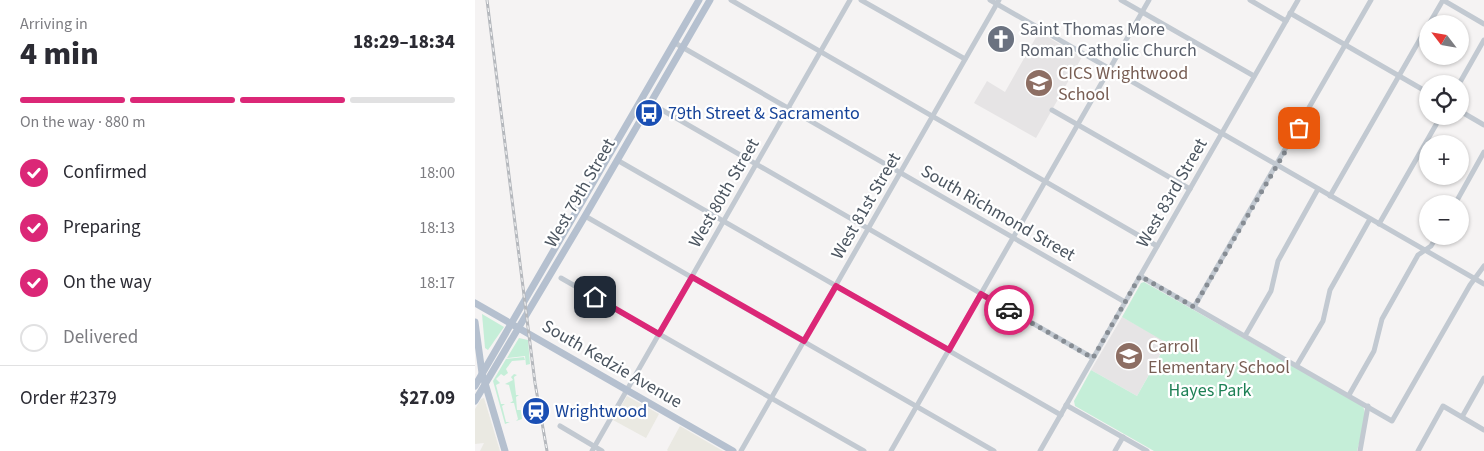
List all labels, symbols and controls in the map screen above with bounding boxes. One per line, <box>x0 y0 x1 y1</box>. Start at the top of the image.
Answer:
text: Arriving in <box>20 13 88 35</box>
north arrow <box>1419 15 1469 65</box>
map controls <box>1419 15 1469 245</box>
place label: Saint Thomas More Roman Catholic Church <box>1020 17 1197 63</box>
church icon: Saint Thomas More Roman Catholic Church <box>986 24 1016 54</box>
text: 18:29–18:34 <box>353 29 455 56</box>
text: 4 min <box>20 31 99 77</box>
place label: CICS Wrightwood School <box>1058 61 1188 107</box>
school or university icon: CICS Wrightwood School <box>1024 68 1054 98</box>
button: locate <box>1419 75 1469 125</box>
bus stop icon: 79th Street & Sacramento <box>634 98 664 128</box>
place label: 79th Street & Sacramento <box>668 101 860 126</box>
pin <box>1278 107 1320 149</box>
text: On the way · 880 m <box>20 111 145 133</box>
icon: bag <box>1285 114 1313 142</box>
street label: West 79th Street <box>539 134 621 252</box>
street label: West 80th Street <box>683 134 765 252</box>
street label: West 83rd Street <box>1131 134 1213 252</box>
button: + <box>1419 135 1469 185</box>
street label: West 81st Street <box>825 148 907 264</box>
icon: check <box>20 159 48 187</box>
text: Confirmed <box>63 159 147 186</box>
street label: South Richmond Street <box>916 159 1080 267</box>
text: 18:00 <box>419 162 455 184</box>
button: − <box>1419 195 1469 245</box>
icon: check <box>20 214 48 242</box>
text: Preparing <box>63 214 141 241</box>
text: 18:13 <box>419 217 455 239</box>
icon: check <box>20 269 48 297</box>
text: On the way <box>63 269 152 296</box>
text: 18:17 <box>419 272 455 294</box>
pin <box>574 276 616 318</box>
icon: home <box>581 283 609 311</box>
courier <box>984 285 1034 335</box>
icon: car <box>995 296 1023 324</box>
street label: South Kedzie Avenue <box>537 314 687 414</box>
text: Delivered <box>63 324 138 351</box>
place label: Carroll Elementary School <box>1148 334 1290 380</box>
school or university icon: Carroll Elementary School <box>1114 341 1144 371</box>
park label: Hayes Park <box>1169 378 1252 403</box>
text: Order #2379 <box>20 385 117 412</box>
text: $27.09 <box>399 385 455 412</box>
station icon: Wrightwood <box>521 396 551 426</box>
place label: Wrightwood <box>555 399 647 424</box>

